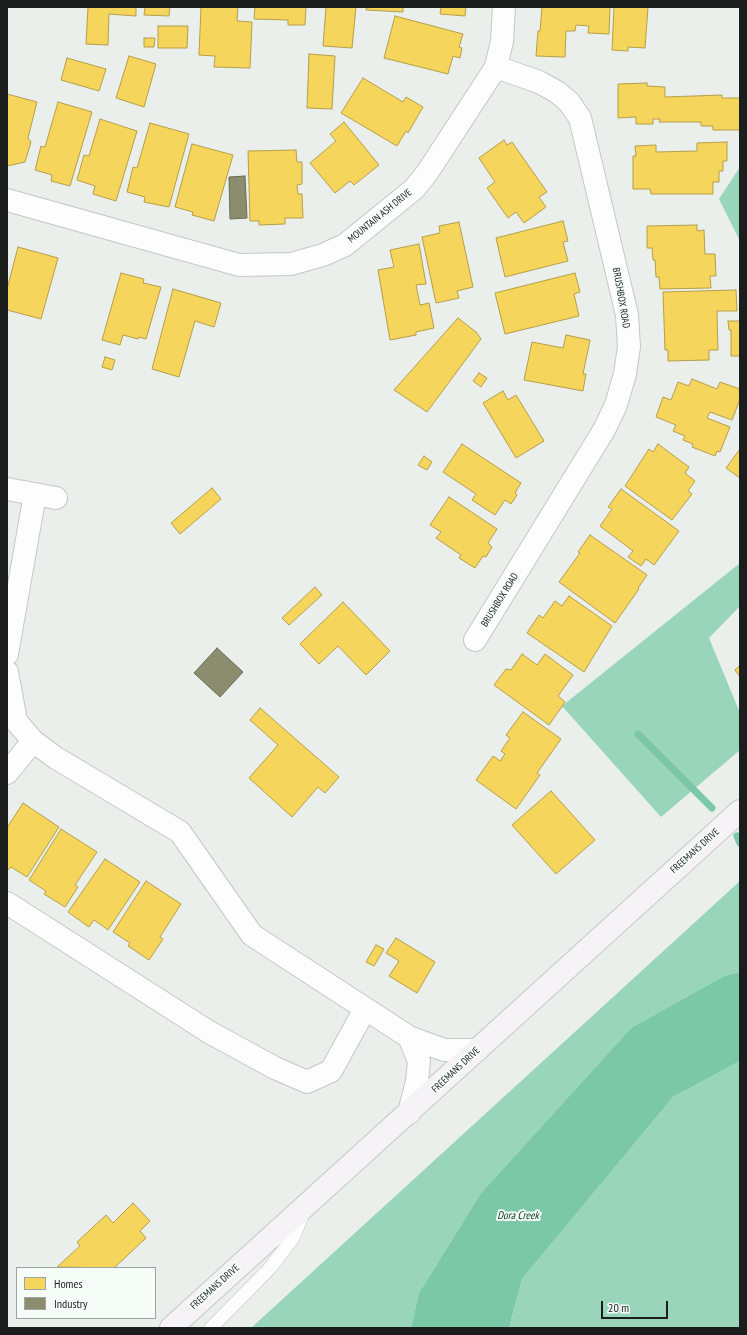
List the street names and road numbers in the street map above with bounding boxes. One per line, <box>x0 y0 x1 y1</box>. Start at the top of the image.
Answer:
street label: MOUNTAIN ASH DRIVE <box>346 187 414 245</box>
street label: BRUSHBOX ROAD <box>610 267 632 329</box>
street label: BRUSHBOX ROAD <box>479 571 521 629</box>
street label: FREEMANS DRIVE <box>668 826 722 876</box>
street label: FREEMANS DRIVE <box>429 1045 483 1095</box>
street label: FREEMANS DRIVE <box>188 1262 242 1312</box>

